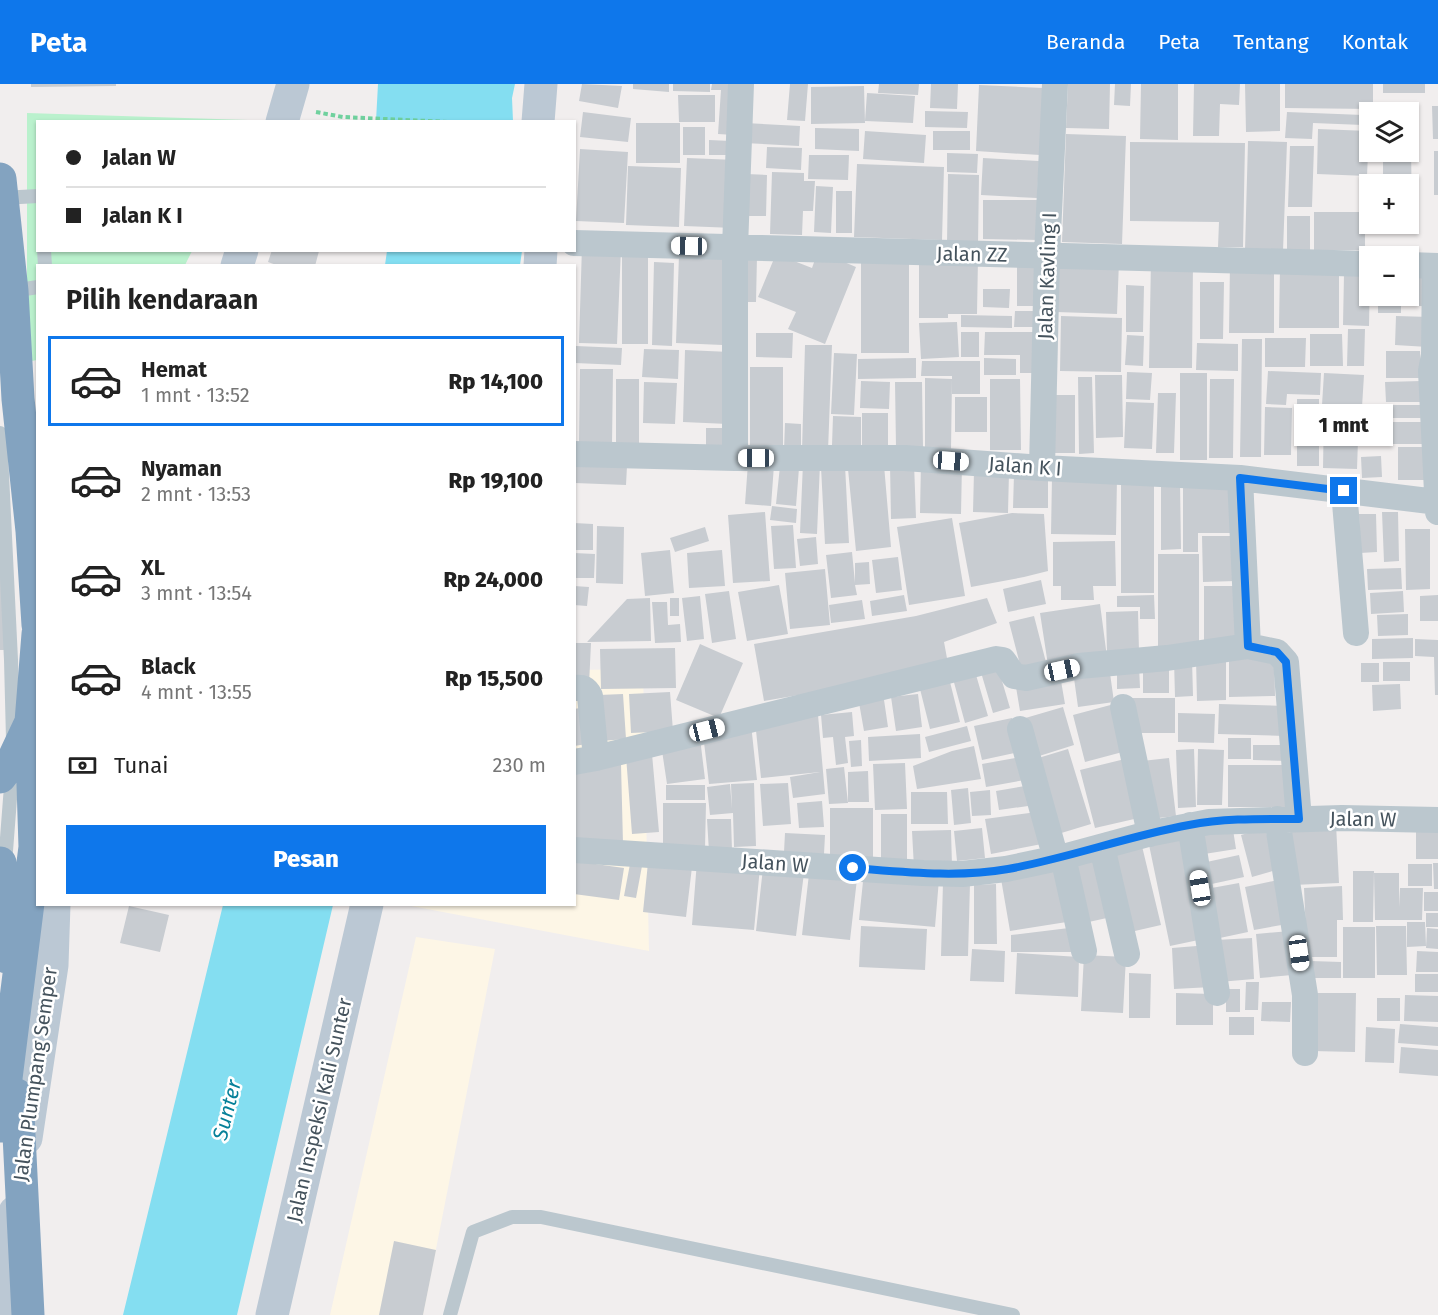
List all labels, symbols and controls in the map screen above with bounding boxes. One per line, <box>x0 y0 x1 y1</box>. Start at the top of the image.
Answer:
text: Peta <box>30 26 87 59</box>
text: Beranda <box>1046 29 1125 55</box>
text: Peta <box>1158 29 1200 55</box>
text: Tentang <box>1233 29 1309 55</box>
text: Kontak <box>1342 29 1408 55</box>
map controls <box>1359 102 1419 306</box>
button: layers <box>1359 102 1419 162</box>
text: Jalan W <box>102 144 176 171</box>
button: + <box>1359 174 1419 234</box>
text: Jalan K I <box>102 202 183 229</box>
street label: Jalan Kavling I <box>1033 212 1061 340</box>
car <box>671 237 707 255</box>
street label: Jalan ZZ <box>936 241 1008 267</box>
button: − <box>1359 246 1419 306</box>
text: Pilih kendaraan <box>66 284 258 316</box>
icon: car <box>69 354 123 408</box>
text: Hemat <box>141 356 207 383</box>
text: Rp 14,100 <box>449 368 543 395</box>
text: 1 mnt · 13:52 <box>141 383 250 407</box>
callout: 1 mnt <box>1294 404 1394 446</box>
text: 1 mnt <box>1318 413 1369 437</box>
car <box>738 449 774 467</box>
car <box>932 451 970 471</box>
street label: Jalan K I <box>988 451 1062 481</box>
icon: car <box>69 453 123 507</box>
text: Nyaman <box>141 455 222 482</box>
text: Rp 19,100 <box>449 467 543 494</box>
route end <box>1330 477 1357 504</box>
text: 2 mnt · 13:53 <box>141 482 251 506</box>
icon: car <box>69 552 123 606</box>
text: XL <box>141 554 165 581</box>
text: Rp 24,000 <box>443 566 543 593</box>
text: 3 mnt · 13:54 <box>141 581 252 605</box>
icon: car <box>69 651 123 705</box>
text: Black <box>141 653 196 680</box>
car <box>1043 657 1081 683</box>
text: Rp 15,500 <box>445 665 543 692</box>
text: 4 mnt · 13:55 <box>141 680 252 704</box>
car <box>687 717 727 743</box>
icon: cash <box>66 749 99 782</box>
text: Tunai <box>114 752 168 779</box>
text: 230 m <box>493 753 546 777</box>
street label: Jalan W <box>1329 806 1397 832</box>
button: Pesan <box>66 825 546 894</box>
street label: Jalan W <box>741 849 810 877</box>
route start <box>839 854 866 881</box>
car <box>1188 869 1212 907</box>
car <box>1288 934 1310 972</box>
street label: Jalan Plumpang Semper <box>8 965 62 1183</box>
street label: Jalan Inspeksi Kali Sunter <box>281 995 357 1225</box>
water label: Sunter <box>207 1076 247 1144</box>

